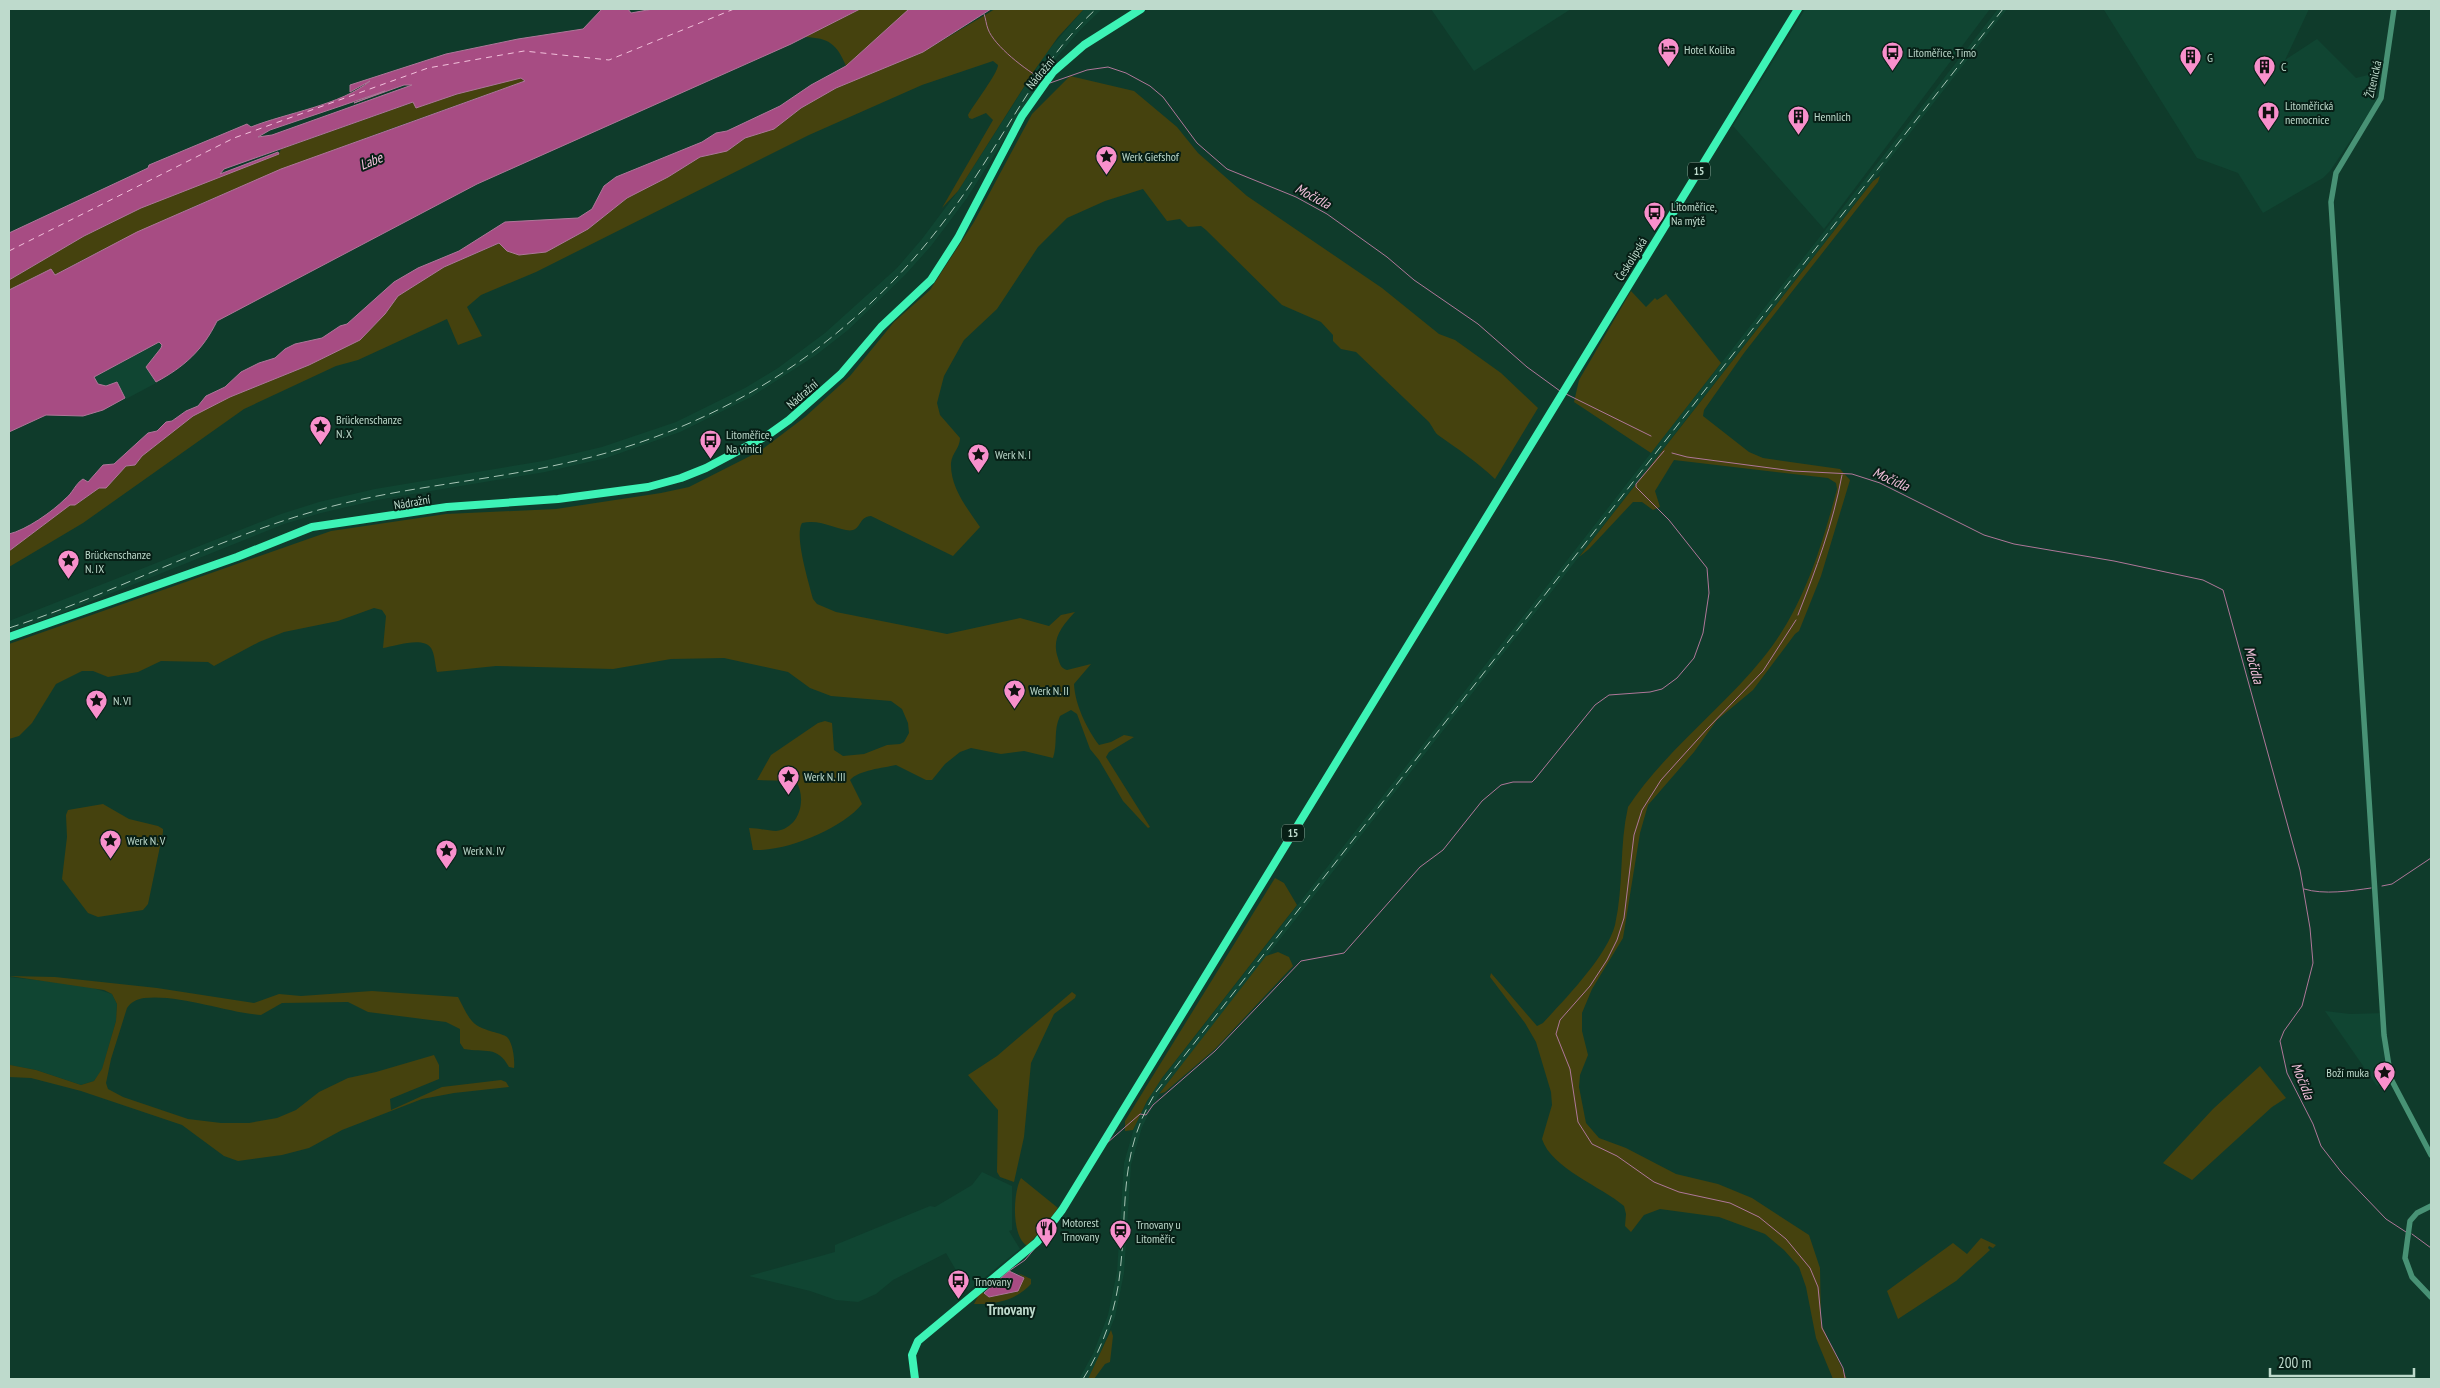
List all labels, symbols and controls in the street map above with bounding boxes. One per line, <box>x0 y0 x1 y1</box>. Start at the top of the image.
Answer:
hotel icon: Hotel Koliba <box>1656 37 1680 68</box>
bus stop icon: Litoměřice, Timo <box>1880 40 1904 71</box>
place label: Hotel Koliba <box>1684 42 1735 57</box>
place label: Litoměřice, Timo <box>1908 45 1976 60</box>
building icon: G <box>2179 45 2203 76</box>
place label: G <box>2207 50 2213 65</box>
street label: Nádražní <box>1022 54 1058 92</box>
building icon: C <box>2253 54 2277 85</box>
place label: C <box>2281 59 2287 74</box>
street label: Žitenická <box>2361 59 2385 99</box>
place label: Litoměřická nemocnice <box>2285 98 2334 127</box>
hospital icon: Litoměřická nemocnice <box>2257 100 2281 131</box>
building icon: Hennlich <box>1786 104 1810 135</box>
place label: Hennlich <box>1814 109 1851 124</box>
place icon: Werk Giefshof <box>1094 144 1118 175</box>
water label: Labe <box>357 148 386 174</box>
place label: Werk Giefshof <box>1122 149 1180 164</box>
road number: 15 <box>1688 162 1710 180</box>
water label: Močidla <box>1292 179 1335 214</box>
place label: Litoměřice, Na mýtě <box>1671 199 1717 228</box>
bus stop icon: Litoměřice, Na mýtě <box>1643 201 1667 232</box>
street label: Českolipská <box>1612 234 1650 283</box>
street label: Nádražní <box>783 376 821 412</box>
place label: Brückenschanze N. X <box>336 412 402 441</box>
place icon: Brückenschanze N. X <box>308 414 332 445</box>
place label: Litoměřice, Na vinici <box>726 427 772 456</box>
bus stop icon: Litoměřice, Na vinici <box>698 429 722 460</box>
place icon: Werk N. I <box>967 442 991 473</box>
place label: Werk N. I <box>995 447 1031 462</box>
water label: Močidla <box>1870 463 1913 495</box>
street label: Nádražní <box>393 491 432 513</box>
place label: Brückenschanze N. IX <box>85 547 151 576</box>
place icon: Brückenschanze N. IX <box>57 549 81 580</box>
water label: Močidla <box>2240 644 2268 687</box>
place icon: Werk N. II <box>1002 678 1026 709</box>
place label: Werk N. II <box>1030 683 1069 698</box>
place icon: N. VI <box>85 688 109 719</box>
place label: N. VI <box>113 693 131 708</box>
place icon: Werk N. III <box>776 764 800 795</box>
place label: Werk N. III <box>804 769 846 784</box>
road number: 15 <box>1282 824 1304 841</box>
place icon: Werk N. V <box>99 828 123 859</box>
place label: Werk N. V <box>127 833 166 848</box>
place icon: Werk N. IV <box>435 838 459 869</box>
place label: Werk N. IV <box>463 843 505 858</box>
water label: Močidla <box>2288 1060 2319 1103</box>
place icon: Boží muka <box>2373 1060 2397 1091</box>
place label: Boží muka <box>2326 1065 2369 1080</box>
place label: Motorest Trnovany <box>1062 1215 1100 1244</box>
restaurant icon: Motorest Trnovany <box>1034 1217 1058 1248</box>
place label: Trnovany u Litoměřic <box>1136 1217 1181 1246</box>
station icon: Trnovany u Litoměřic <box>1108 1219 1132 1250</box>
bus stop icon: Trnovany <box>946 1269 970 1300</box>
place label: Trnovany <box>974 1274 1012 1289</box>
district label: Trnovany <box>987 1300 1036 1319</box>
scale bar <box>2270 1346 2414 1378</box>
text: 200 m <box>2278 1353 2311 1372</box>

